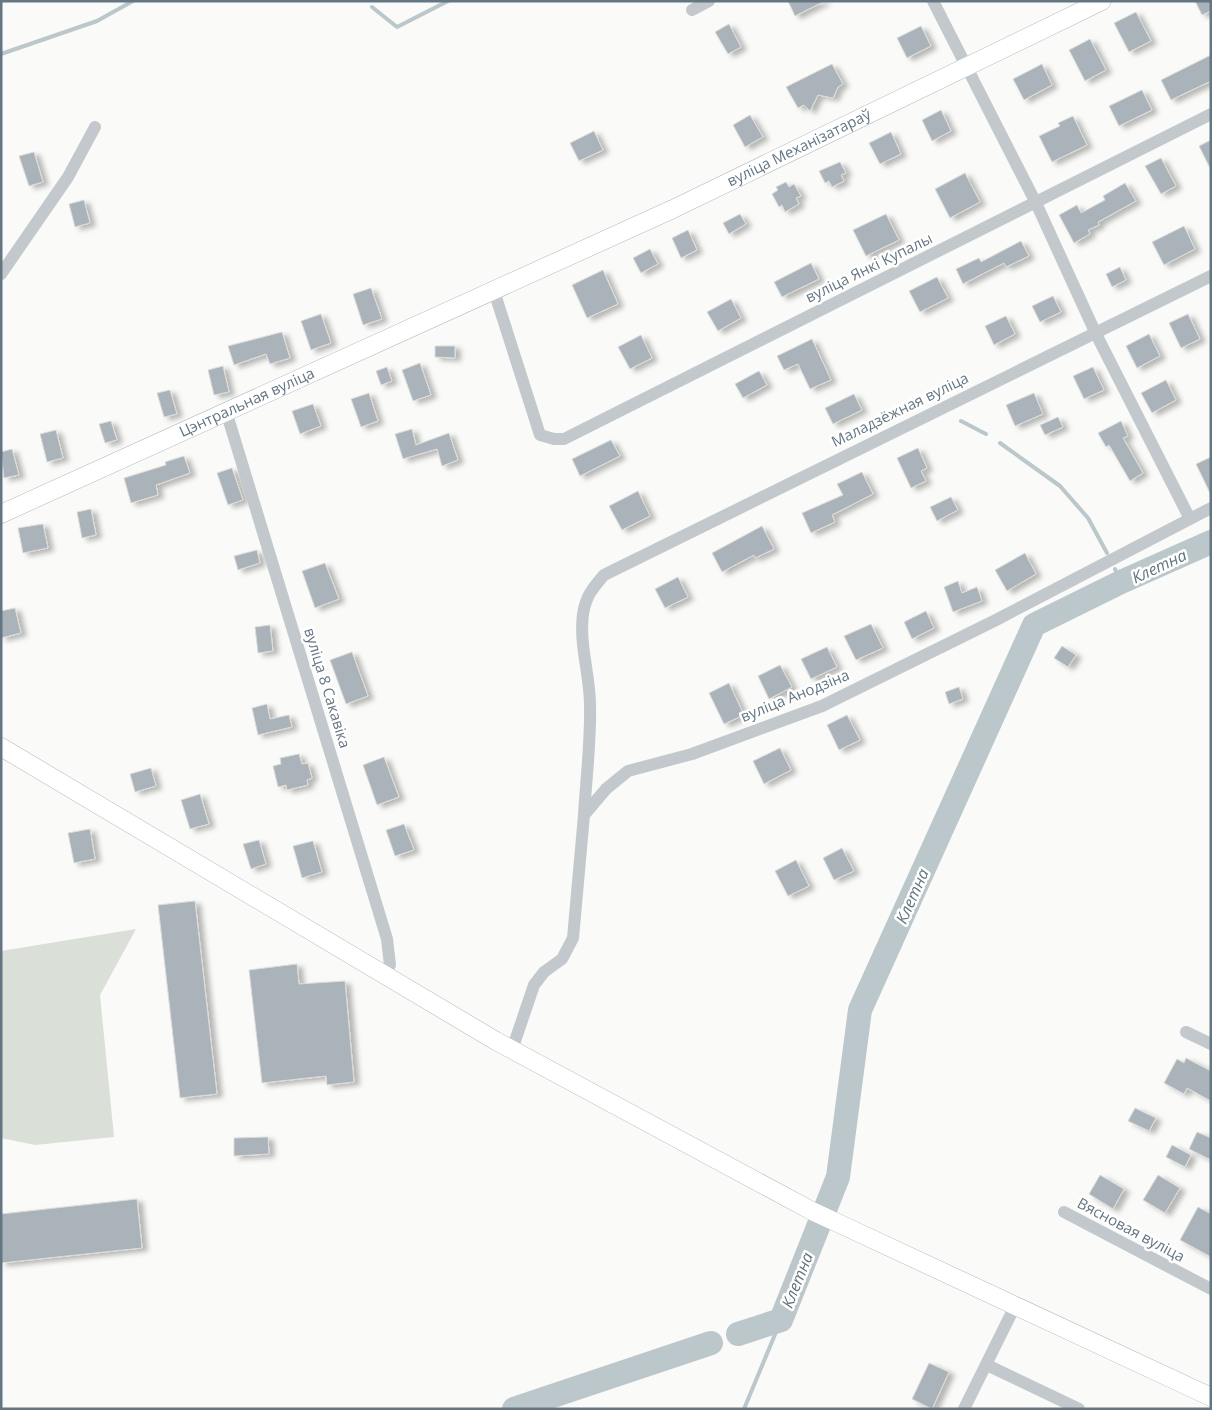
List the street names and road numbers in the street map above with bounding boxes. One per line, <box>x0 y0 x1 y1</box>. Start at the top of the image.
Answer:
street label: вуліца Механізатараў <box>723 103 874 190</box>
street label: вуліца Янкі Купалы <box>802 228 935 307</box>
street label: Цэнтральная вуліца <box>176 362 317 441</box>
street label: Маладзёжная вуліца <box>828 367 972 451</box>
street label: вуліца 8 Сакавіка <box>300 625 356 750</box>
street label: вуліца Анодзіна <box>737 664 852 726</box>
street label: Вясновая вуліца <box>1074 1192 1189 1266</box>

